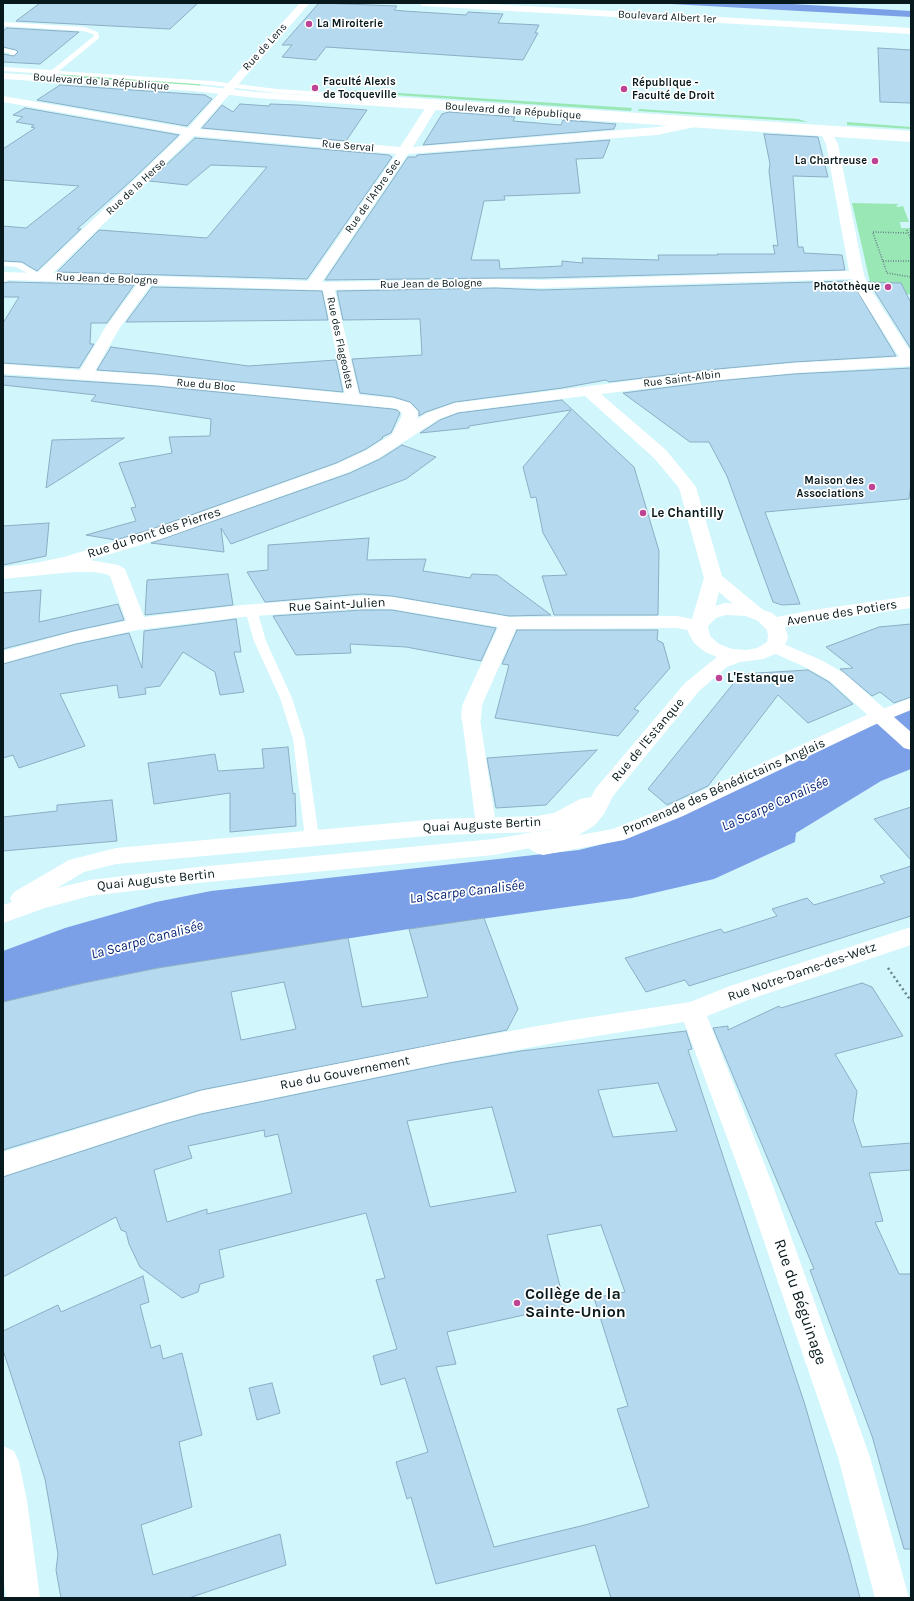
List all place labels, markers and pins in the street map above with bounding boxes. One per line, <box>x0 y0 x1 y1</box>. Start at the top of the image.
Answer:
place label: La Miroiterie <box>317 17 383 31</box>
marker: La Miroiterie <box>304 19 314 29</box>
place label: Faculté Alexis de Tocqueville <box>323 75 397 101</box>
place label: République - Faculté de Droit <box>632 76 715 102</box>
marker: Faculté Alexis de Tocqueville <box>310 83 320 93</box>
marker: République - Faculté de Droit <box>619 84 629 94</box>
place label: La Chartreuse <box>795 154 867 168</box>
marker: La Chartreuse <box>870 156 880 166</box>
place label: Photothèque <box>814 280 880 294</box>
marker: Photothèque <box>883 282 893 292</box>
place label: Maison des Associations <box>797 474 864 500</box>
marker: Maison des Associations <box>867 482 877 492</box>
place label: Le Chantilly <box>651 505 723 521</box>
marker: Le Chantilly <box>638 508 648 518</box>
place label: L'Estanque <box>727 670 794 686</box>
marker: L'Estanque <box>714 673 724 683</box>
place label: Collège de la Sainte-Union <box>525 1284 626 1322</box>
marker: Collège de la Sainte-Union <box>512 1298 522 1308</box>

